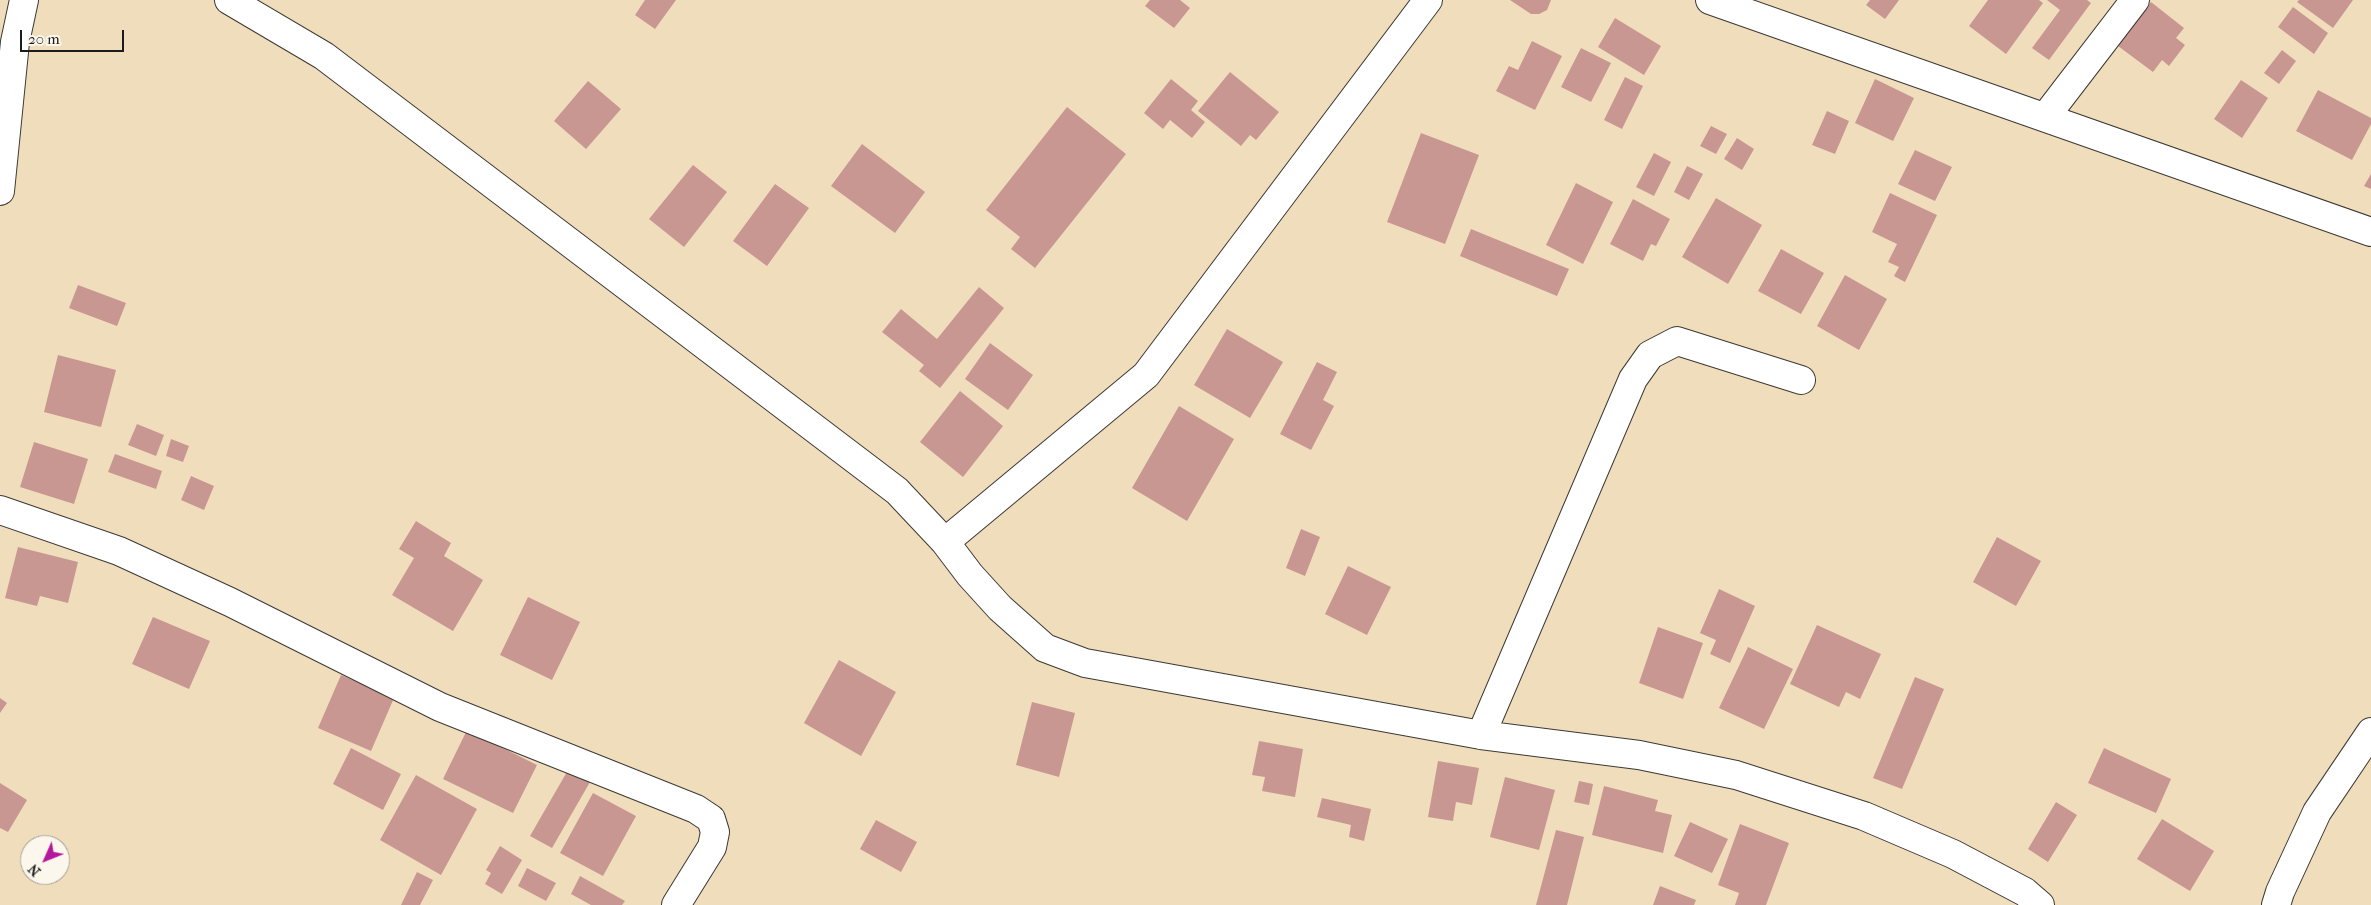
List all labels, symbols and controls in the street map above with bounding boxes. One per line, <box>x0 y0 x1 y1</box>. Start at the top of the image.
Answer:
scale bar <box>22 20 126 52</box>
text: 20 m <box>28 30 60 48</box>
north arrow <box>20 835 70 885</box>
text: N <box>25 860 44 880</box>

